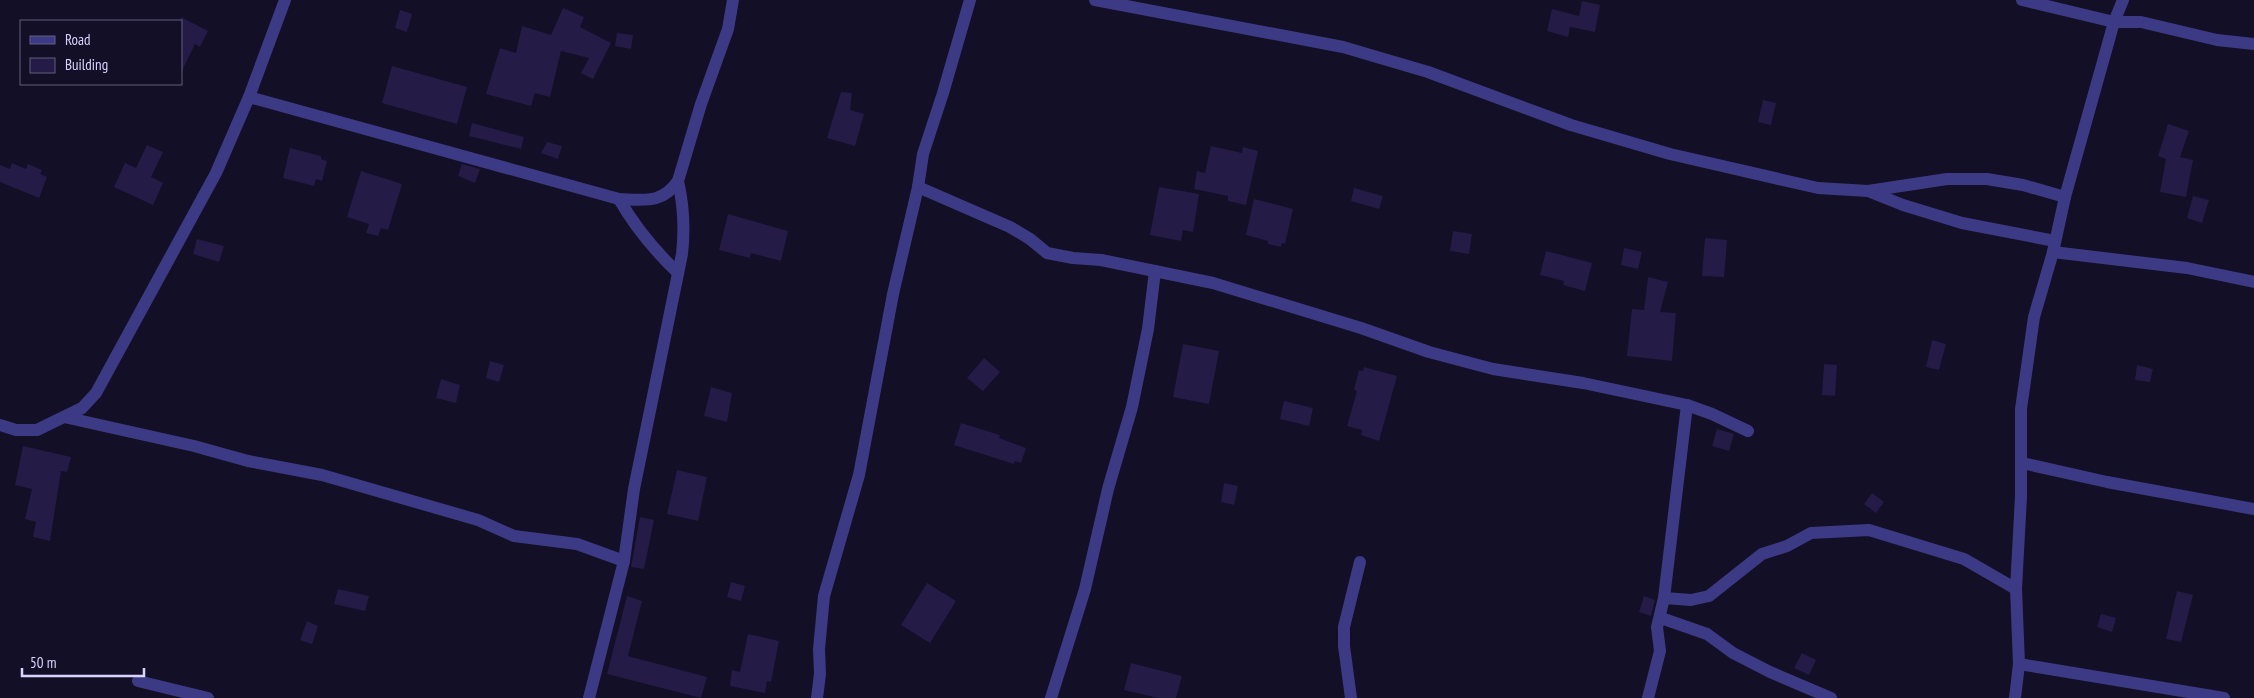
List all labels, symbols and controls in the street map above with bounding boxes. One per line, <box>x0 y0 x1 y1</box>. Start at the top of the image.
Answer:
legend <box>20 20 182 85</box>
text: Road <box>65 30 91 49</box>
text: Building <box>65 55 108 74</box>
scale bar <box>22 646 145 678</box>
text: 50 m <box>30 653 56 672</box>

